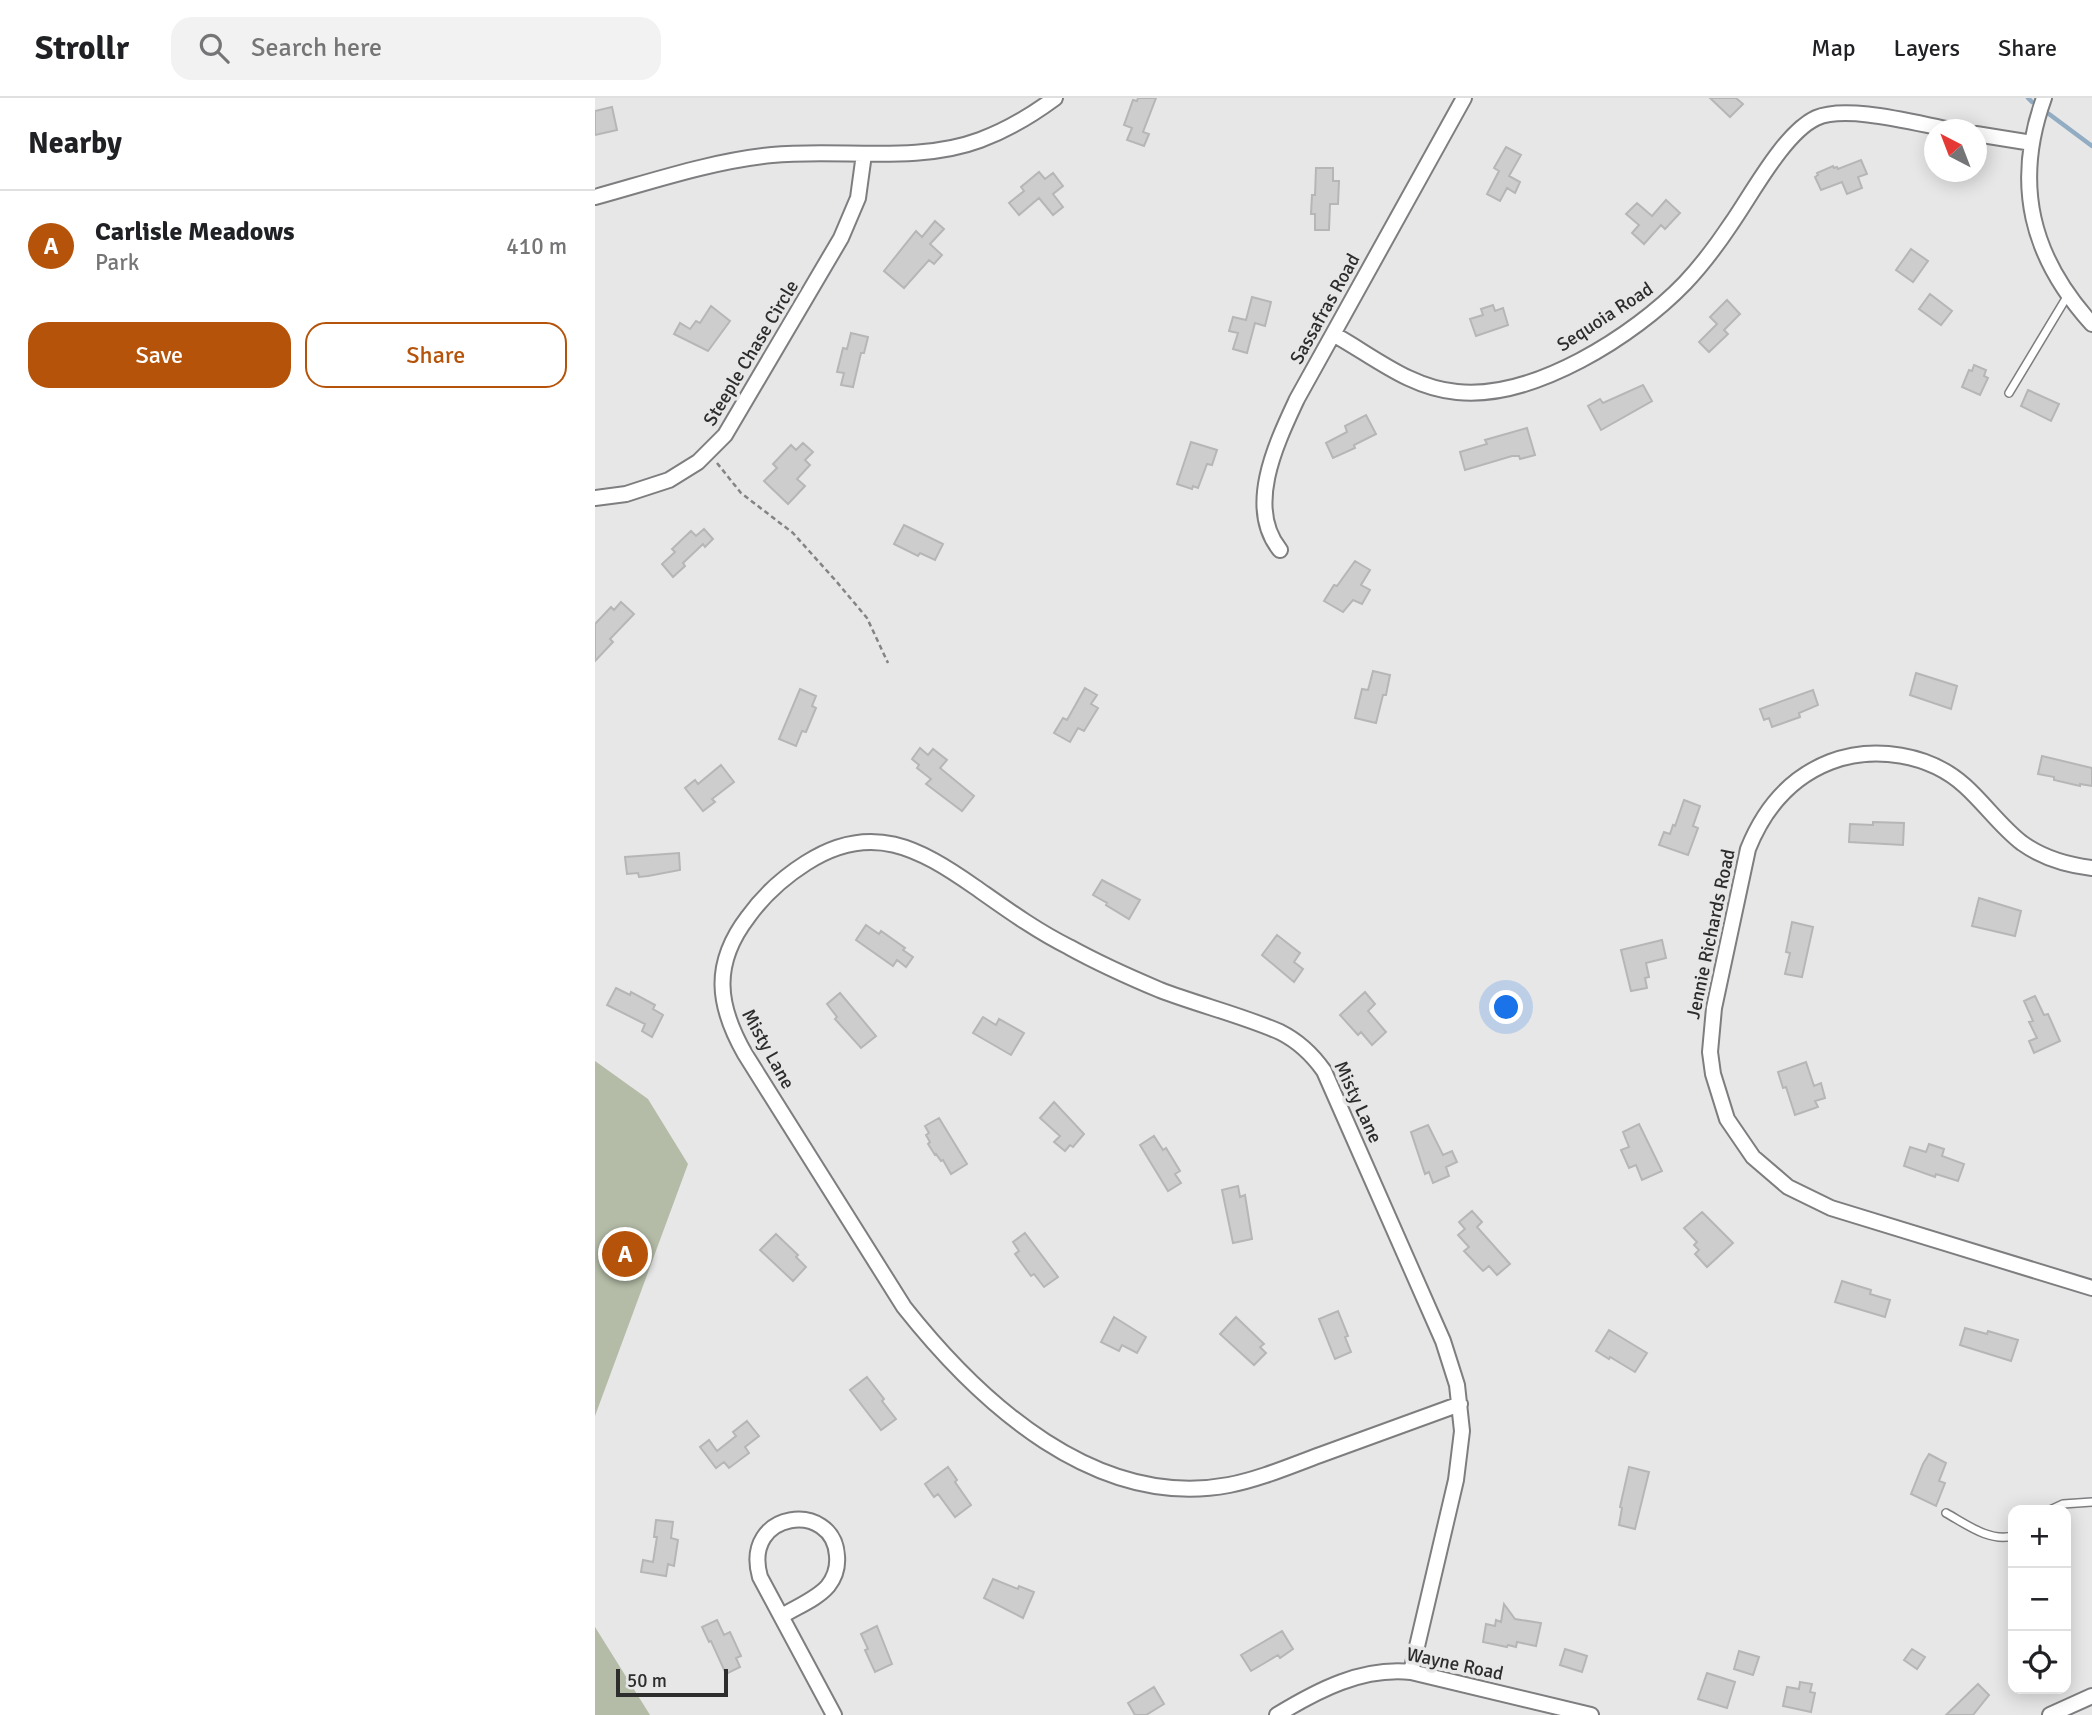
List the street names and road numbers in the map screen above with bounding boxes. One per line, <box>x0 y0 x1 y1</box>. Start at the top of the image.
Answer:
street label: Sassafras Road <box>1285 249 1365 369</box>
street label: Steeple Chase Circle <box>698 276 804 430</box>
street label: Sequoia Road <box>1552 277 1658 357</box>
street label: Jennie Richards Road <box>1681 847 1741 1021</box>
street label: Misty Lane <box>736 1005 800 1093</box>
street label: Misty Lane <box>1329 1057 1387 1147</box>
street label: Wayne Road <box>1404 1642 1506 1686</box>

